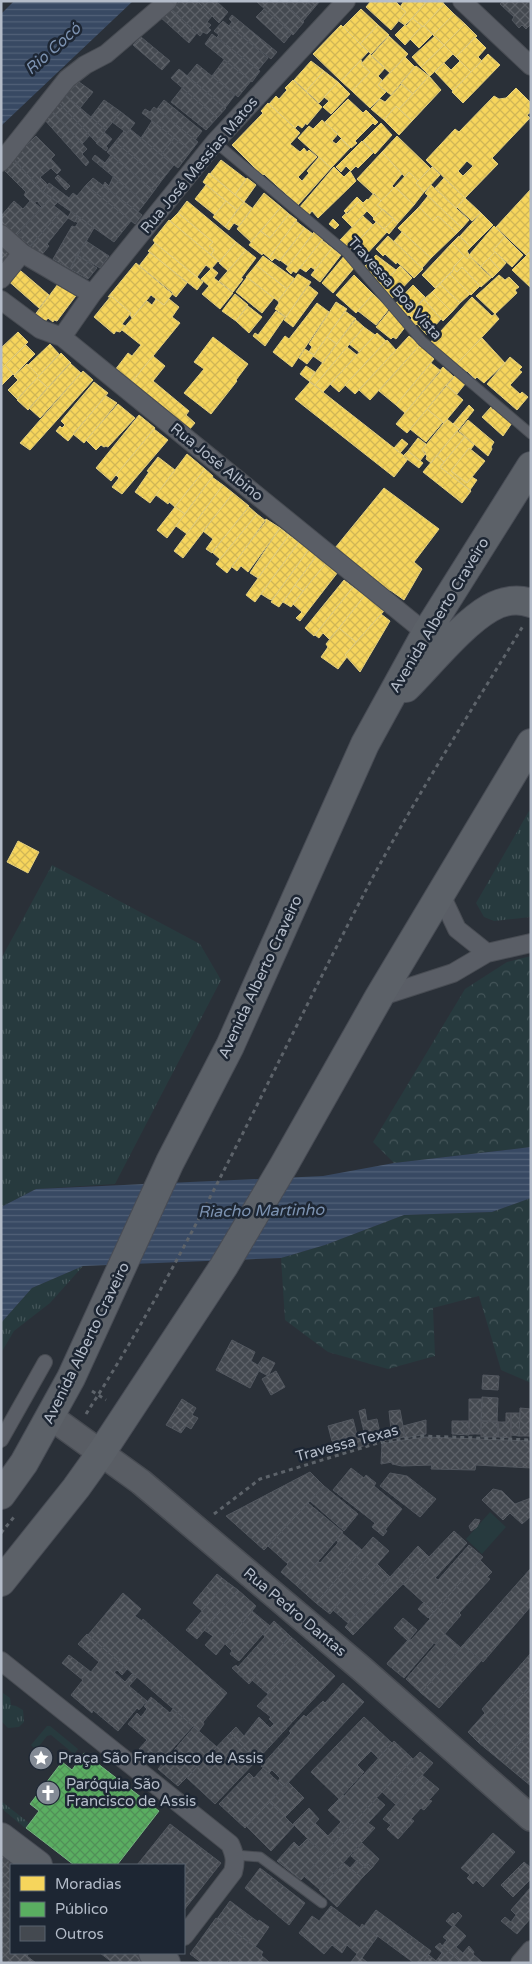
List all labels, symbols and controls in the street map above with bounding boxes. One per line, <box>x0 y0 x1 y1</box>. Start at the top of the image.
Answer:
water label: Rio Cocó <box>21 18 86 79</box>
street label: Rua José Messias Matos <box>137 93 261 237</box>
street label: Travessa Boa Vista <box>344 233 446 343</box>
street label: Rua José Albino <box>167 419 267 505</box>
street label: Avenida Alberto Craveiro <box>385 534 493 696</box>
street label: Avenida Alberto Craveiro <box>214 893 306 1061</box>
water label: Riacho Martinho <box>198 1200 326 1222</box>
street label: Avenida Alberto Craveiro <box>39 1259 133 1427</box>
street label: Travessa Texas <box>294 1421 400 1465</box>
street label: Rua Pedro Dantas <box>240 1564 350 1660</box>
place icon: Praça São Francisco de Assis <box>28 1745 54 1771</box>
place label: Praça São Francisco de Assis <box>58 1749 263 1767</box>
place label: Paróquia São Francisco de Assis <box>66 1775 196 1810</box>
church icon: Paróquia São Francisco de Assis <box>35 1780 61 1806</box>
legend <box>10 1864 185 1954</box>
text: Moradias <box>55 1875 121 1893</box>
text: Público <box>55 1900 108 1918</box>
text: Outros <box>55 1925 104 1943</box>

